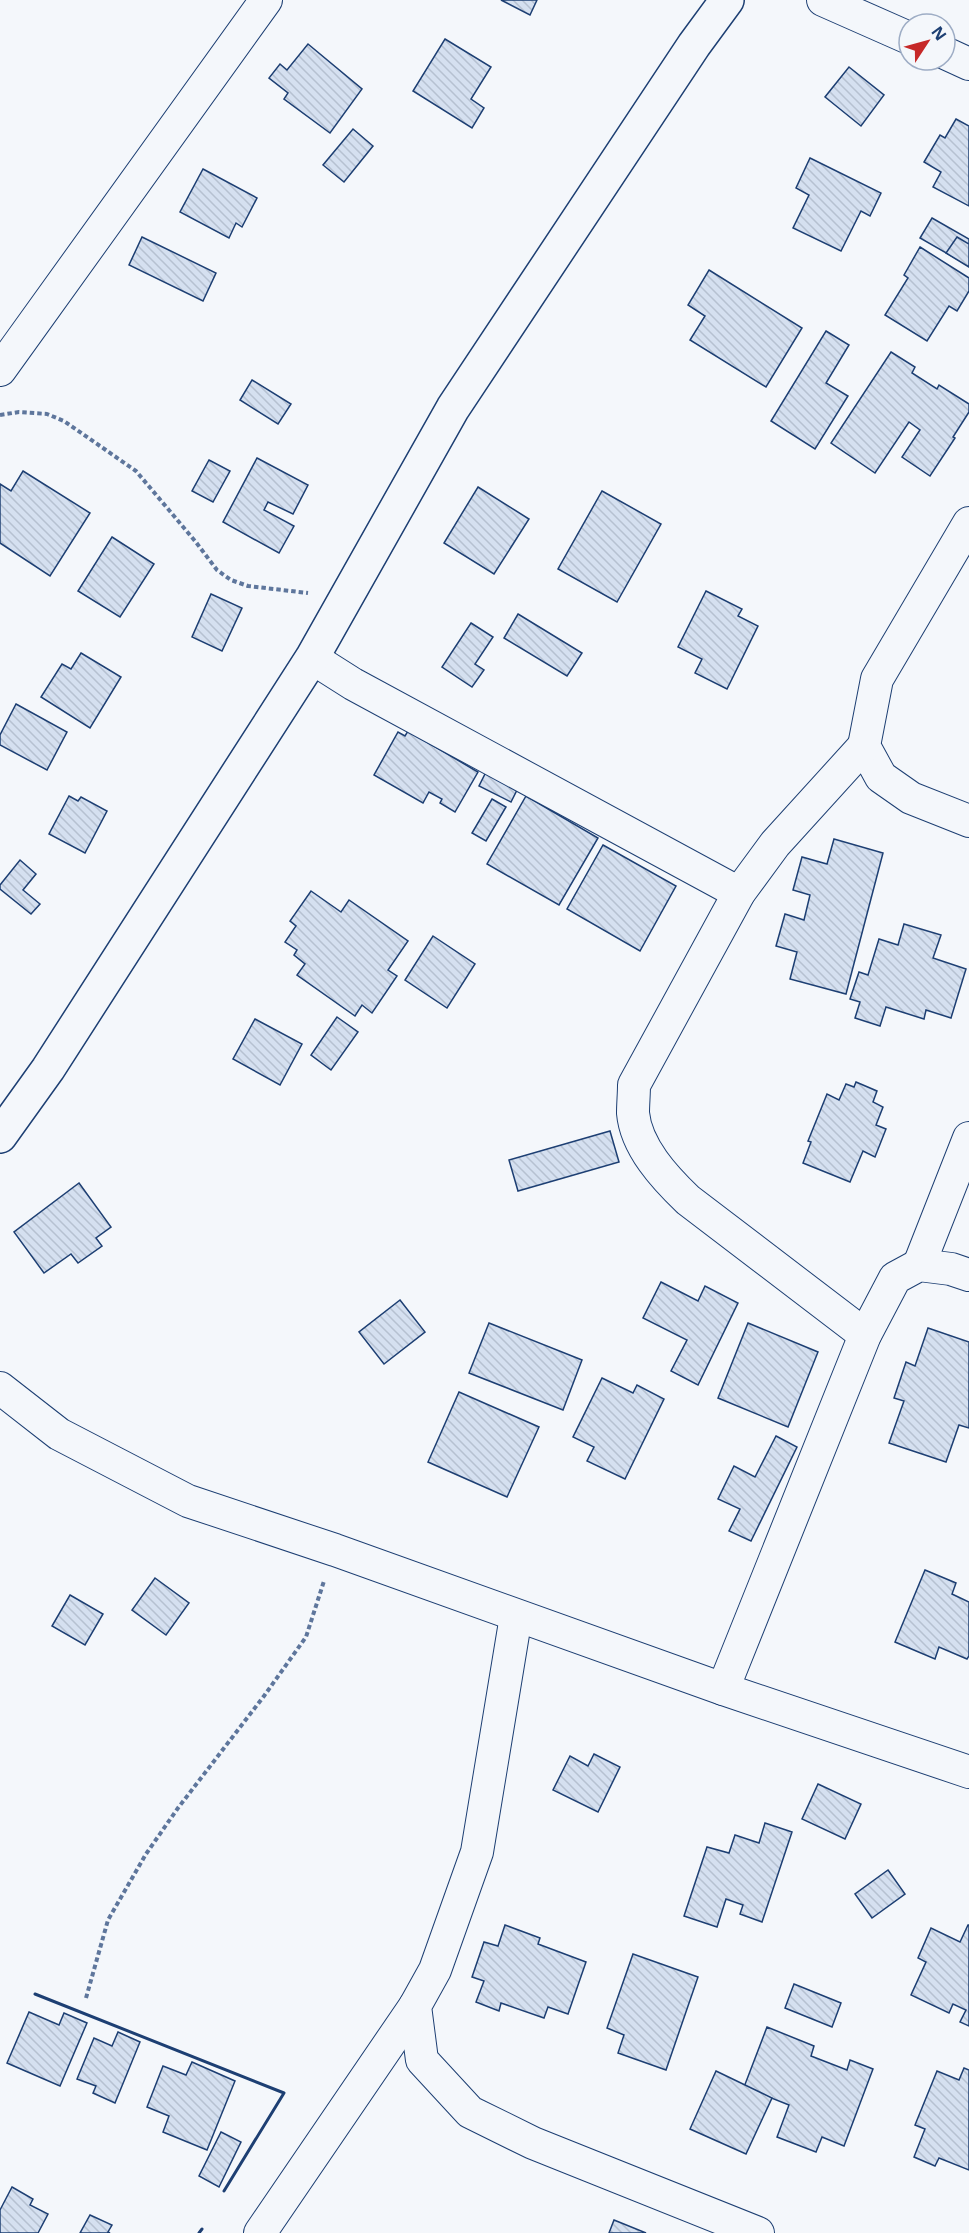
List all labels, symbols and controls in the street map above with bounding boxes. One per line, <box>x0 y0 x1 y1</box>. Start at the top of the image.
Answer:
north arrow <box>897 12 957 72</box>
text: N <box>926 21 952 45</box>

